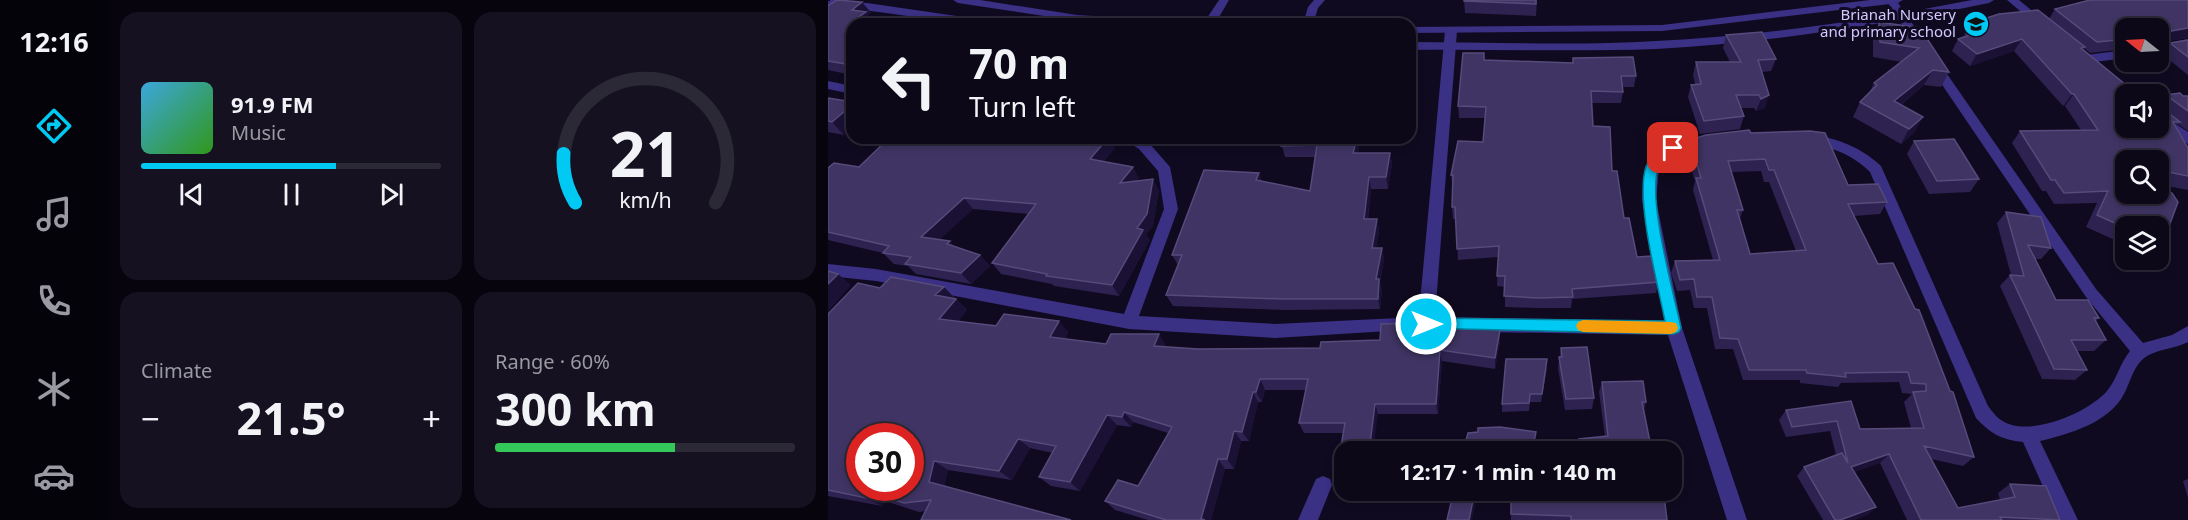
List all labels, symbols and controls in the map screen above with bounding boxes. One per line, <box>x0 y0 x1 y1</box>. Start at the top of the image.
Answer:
place label: Brianah Nursery and primary school <box>1820 4 1956 41</box>
school or university icon: Brianah Nursery and primary school <box>1961 9 1991 39</box>
north arrow <box>2115 18 2169 72</box>
map controls <box>2115 18 2169 270</box>
text: 12:16 <box>19 23 89 60</box>
text: 70 m <box>969 34 1069 91</box>
icon: left <box>870 42 948 120</box>
button: sound <box>2115 84 2169 138</box>
text: Turn left <box>969 88 1075 125</box>
text: 91.9 FM <box>231 89 313 119</box>
icon: directions <box>33 105 75 147</box>
text: 21 <box>609 110 681 195</box>
text: Music <box>231 119 286 146</box>
pin <box>1647 122 1698 173</box>
icon: arrive <box>1656 131 1689 164</box>
button: search <box>2115 150 2169 204</box>
icon: previous <box>175 178 208 211</box>
icon: pause <box>275 178 308 211</box>
icon: next <box>375 178 408 211</box>
text: km/h <box>619 186 671 215</box>
icon: music <box>33 193 75 235</box>
button: layers <box>2115 216 2169 270</box>
icon: phone <box>33 280 75 322</box>
position arrow <box>1394 292 1458 356</box>
text: Range · 60% <box>495 348 610 375</box>
text: Climate <box>141 357 212 384</box>
icon: climate <box>33 368 75 410</box>
text: 300 km <box>495 378 656 439</box>
text: 21.5° <box>237 387 345 448</box>
text: − <box>141 396 160 441</box>
text: + <box>422 396 441 441</box>
speed limit sign: 30 <box>846 423 924 501</box>
icon: car <box>33 455 75 497</box>
text: 12:17 · 1 min · 140 m <box>1399 456 1617 486</box>

